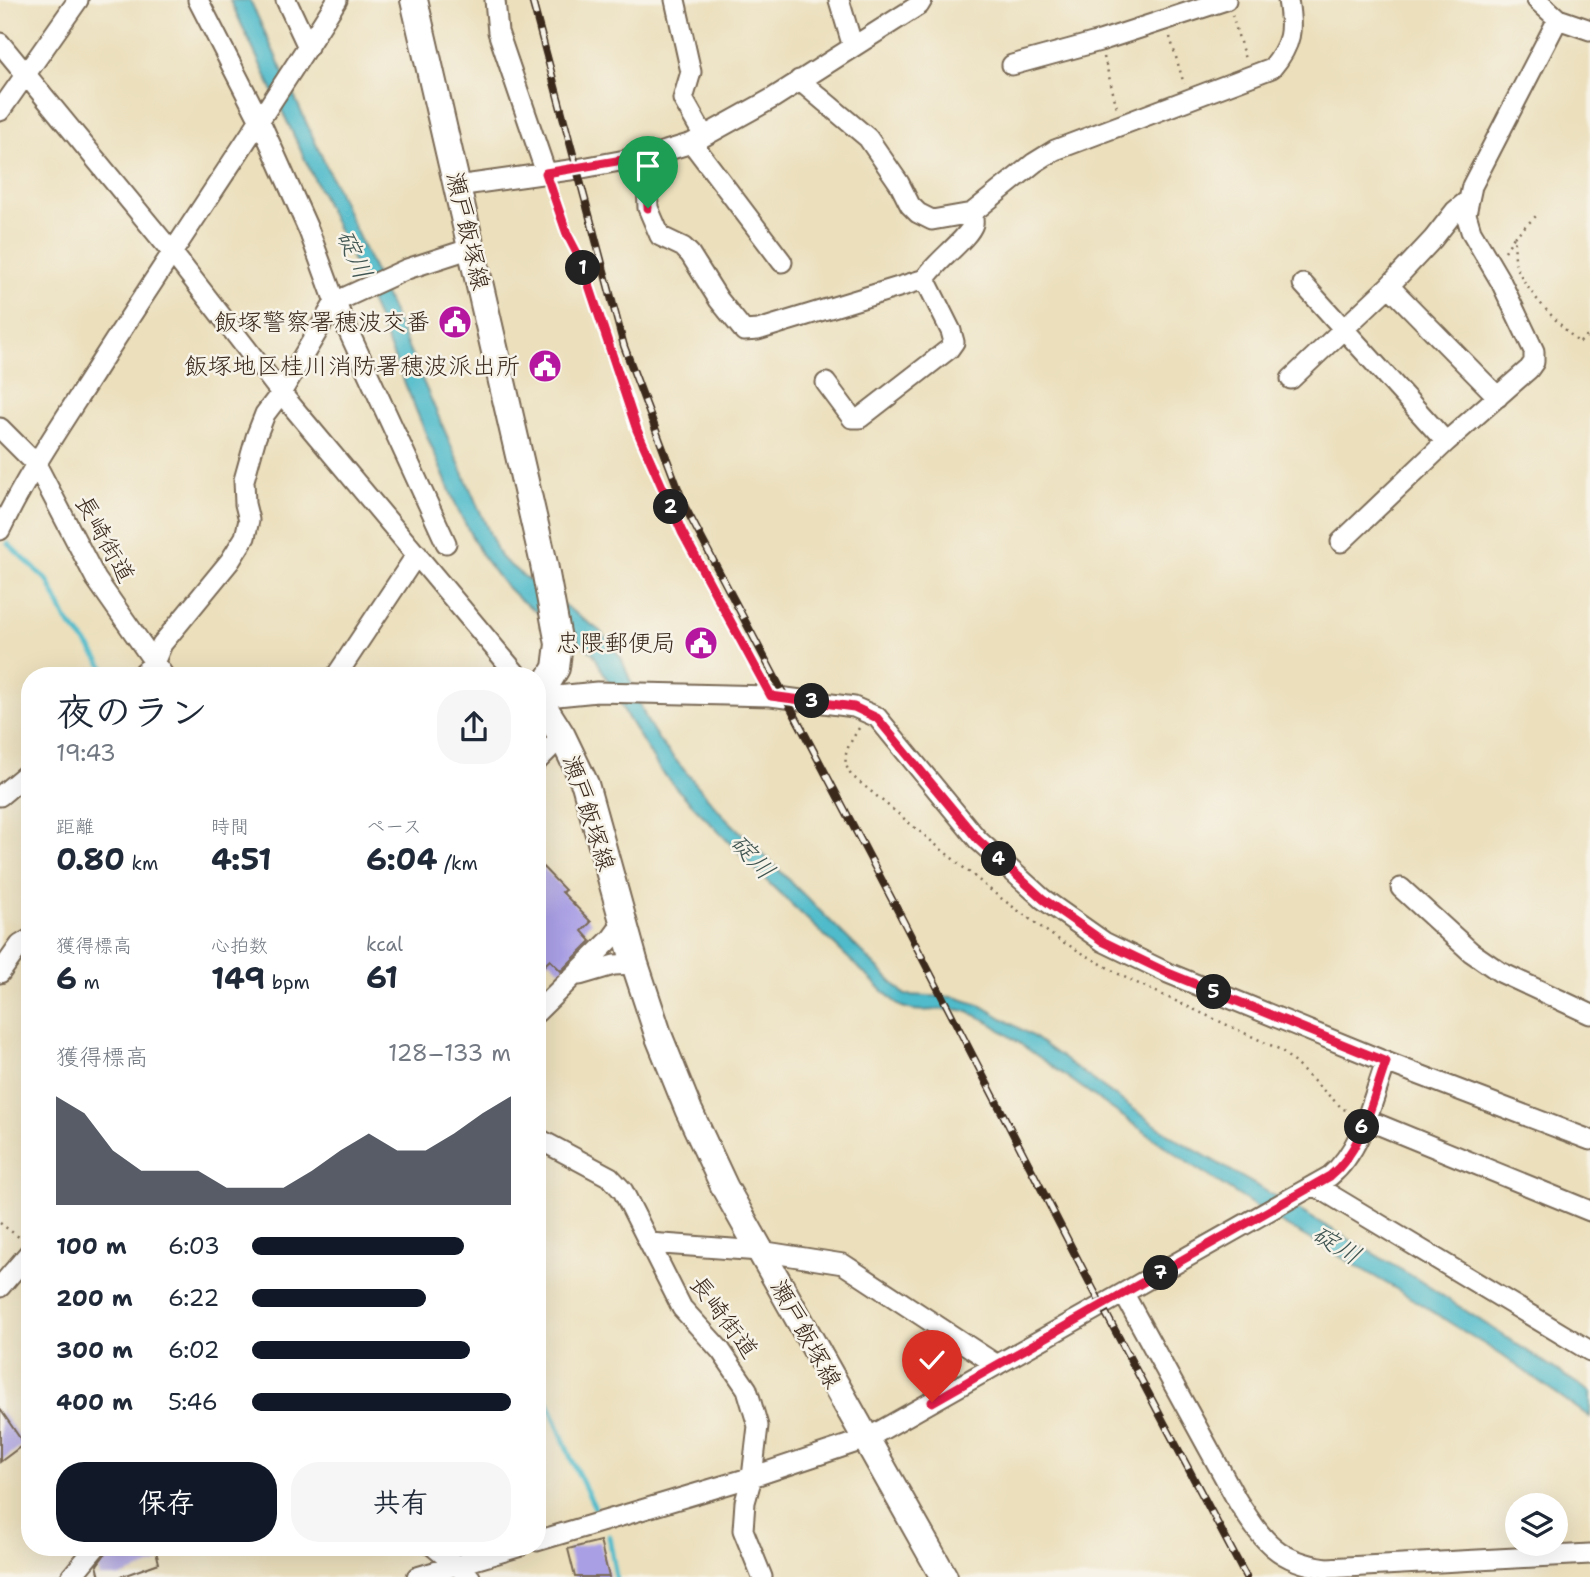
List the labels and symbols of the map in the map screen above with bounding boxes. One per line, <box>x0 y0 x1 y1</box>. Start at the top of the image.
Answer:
pin <box>618 136 678 208</box>
street label: 瀬戸飯塚線 <box>439 169 497 293</box>
water label: 碇川 <box>328 223 382 285</box>
pin: 1 <box>566 250 600 286</box>
public building icon: 飯塚警察署穂波交番 <box>436 303 474 341</box>
place label: 飯塚警察署穂波交番 <box>214 306 430 338</box>
public building icon: 飯塚地区桂川消防署穂波派出所 <box>526 347 564 385</box>
place label: 飯塚地区桂川消防署穂波派出所 <box>184 350 520 382</box>
street label: 長崎街道 <box>68 489 142 589</box>
pin: 2 <box>654 490 688 524</box>
public building icon: 忠隈郵便局 <box>682 624 720 662</box>
place label: 忠隈郵便局 <box>556 627 676 659</box>
pin: 3 <box>794 684 830 718</box>
street label: 瀬戸飯塚線 <box>555 751 623 875</box>
water label: 碇川 <box>722 825 784 887</box>
pin: 4 <box>982 842 1016 876</box>
pin: 5 <box>1196 974 1232 1010</box>
pin: 6 <box>1344 1110 1380 1144</box>
water label: 碇川 <box>1306 1216 1368 1272</box>
pin: 7 <box>1144 1256 1178 1290</box>
street label: 長崎街道 <box>682 1269 766 1365</box>
street label: 瀬戸飯塚線 <box>763 1274 849 1394</box>
pin <box>902 1330 962 1402</box>

